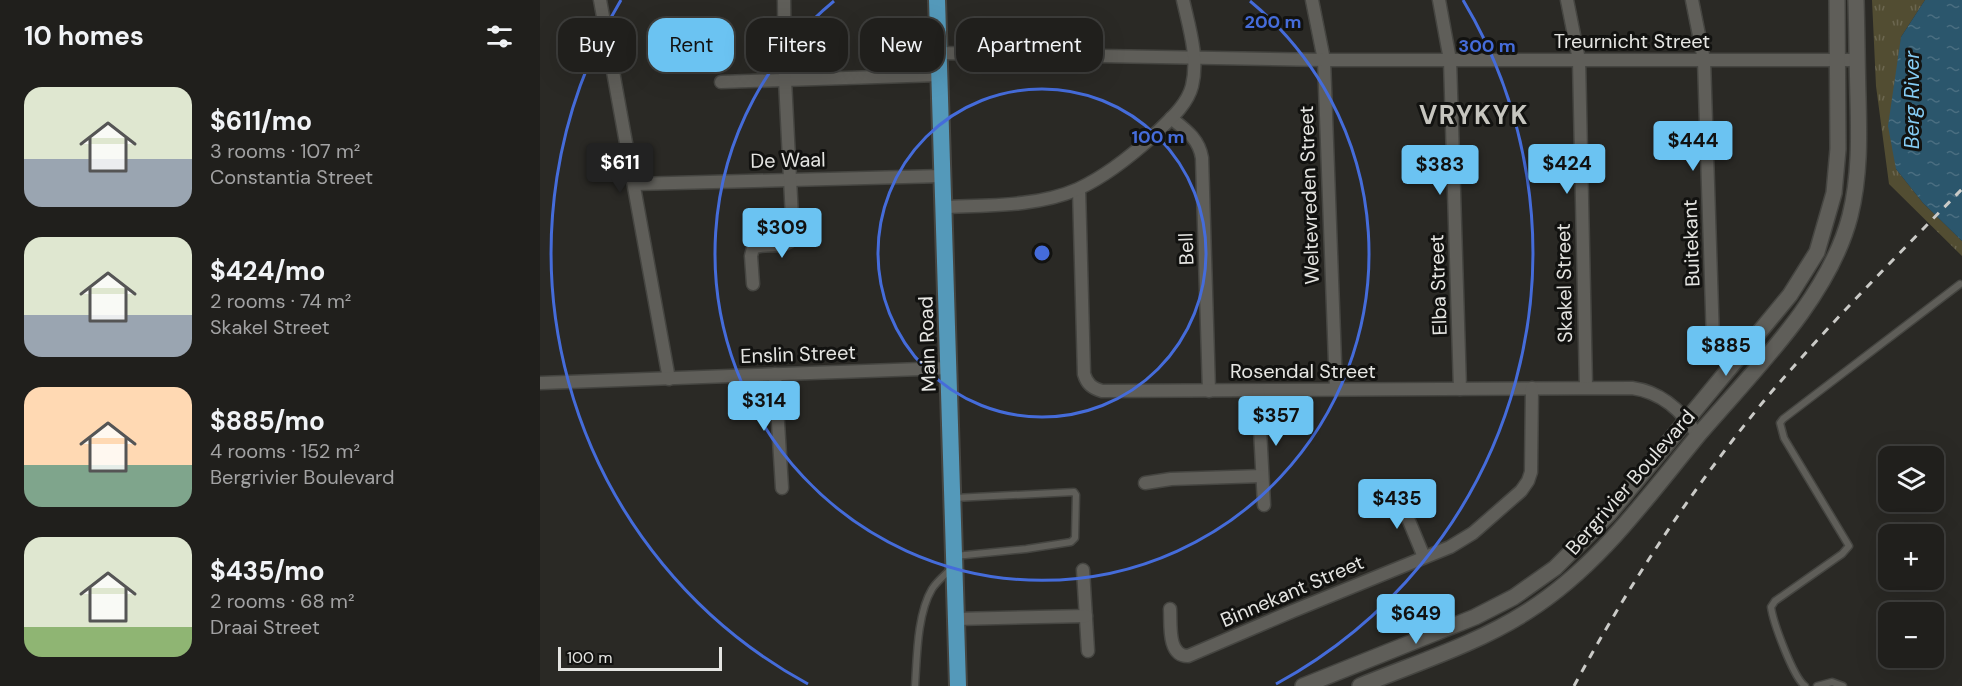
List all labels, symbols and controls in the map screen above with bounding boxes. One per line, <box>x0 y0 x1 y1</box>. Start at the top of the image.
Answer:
text: 200 m <box>1245 10 1301 34</box>
chip: Buy <box>558 18 636 72</box>
chip: Rent <box>648 18 734 72</box>
chip: Filters <box>746 18 848 72</box>
chip: New <box>860 18 944 72</box>
chip: Apartment <box>956 18 1103 72</box>
text: 10 homes <box>24 19 144 53</box>
icon: filters <box>483 20 516 53</box>
street label: Treurnicht Street <box>1554 28 1710 54</box>
text: 300 m <box>1458 34 1516 58</box>
water label: Berg River <box>1898 50 1926 149</box>
district label: VRYKYK <box>1419 98 1529 132</box>
text: $611/mo <box>210 104 312 138</box>
street label: Weltevreden Street <box>1293 105 1325 285</box>
icon: home <box>72 111 144 183</box>
pin: $444 <box>1657 121 1729 172</box>
text: 100 m <box>1131 125 1185 149</box>
text: $444 <box>1667 127 1719 153</box>
text: 3 rooms · 107 m² <box>210 138 360 164</box>
pin: $611 <box>584 143 656 194</box>
pin: $424 <box>1531 144 1603 195</box>
pin: $383 <box>1404 145 1476 196</box>
street label: De Waal <box>750 146 826 174</box>
text: $611 <box>600 149 640 175</box>
text: $424 <box>1542 150 1592 176</box>
text: $383 <box>1416 151 1464 177</box>
text: Constantia Street <box>210 164 373 190</box>
street label: Buitekant <box>1676 199 1706 287</box>
pin: $309 <box>746 208 818 259</box>
text: $309 <box>757 214 807 240</box>
street label: Skakel Street <box>1550 223 1578 343</box>
street label: Bell <box>1172 232 1200 266</box>
street label: Elba Street <box>1423 234 1453 336</box>
centre of rings <box>1032 243 1052 263</box>
text: $424/mo <box>210 254 325 288</box>
icon: home <box>72 261 144 333</box>
text: 2 rooms · 74 m² <box>210 288 351 314</box>
street label: Main Road <box>912 296 942 392</box>
text: Skakel Street <box>210 314 330 340</box>
pin: $885 <box>1690 326 1762 377</box>
text: $885 <box>1701 332 1751 358</box>
street label: Enslin Street <box>740 339 856 369</box>
street label: Rosendal Street <box>1230 358 1376 384</box>
pin: $314 <box>728 381 800 432</box>
text: $314 <box>742 387 786 413</box>
pin: $357 <box>1240 396 1312 447</box>
text: $357 <box>1252 402 1300 428</box>
text: $885/mo <box>210 404 325 438</box>
street label: Bergrivier Boulevard <box>1560 404 1700 560</box>
icon: home <box>72 411 144 483</box>
text: 4 rooms · 152 m² <box>210 438 360 464</box>
map controls <box>1878 446 1944 668</box>
button: layers <box>1878 446 1944 512</box>
text: Bergrivier Boulevard <box>210 464 395 490</box>
pin: $435 <box>1361 479 1433 530</box>
text: $435 <box>1372 485 1422 511</box>
button: + <box>1878 524 1944 590</box>
street label: Binnekant Street <box>1216 549 1368 633</box>
text: $435/mo <box>210 554 325 588</box>
icon: home <box>72 561 144 633</box>
text: 2 rooms · 68 m² <box>210 588 355 614</box>
pin: $649 <box>1380 594 1452 645</box>
text: $649 <box>1391 600 1441 626</box>
button: − <box>1878 602 1944 668</box>
text: Draai Street <box>210 614 320 640</box>
scale bar <box>558 644 722 672</box>
text: 100 m <box>567 647 612 668</box>

